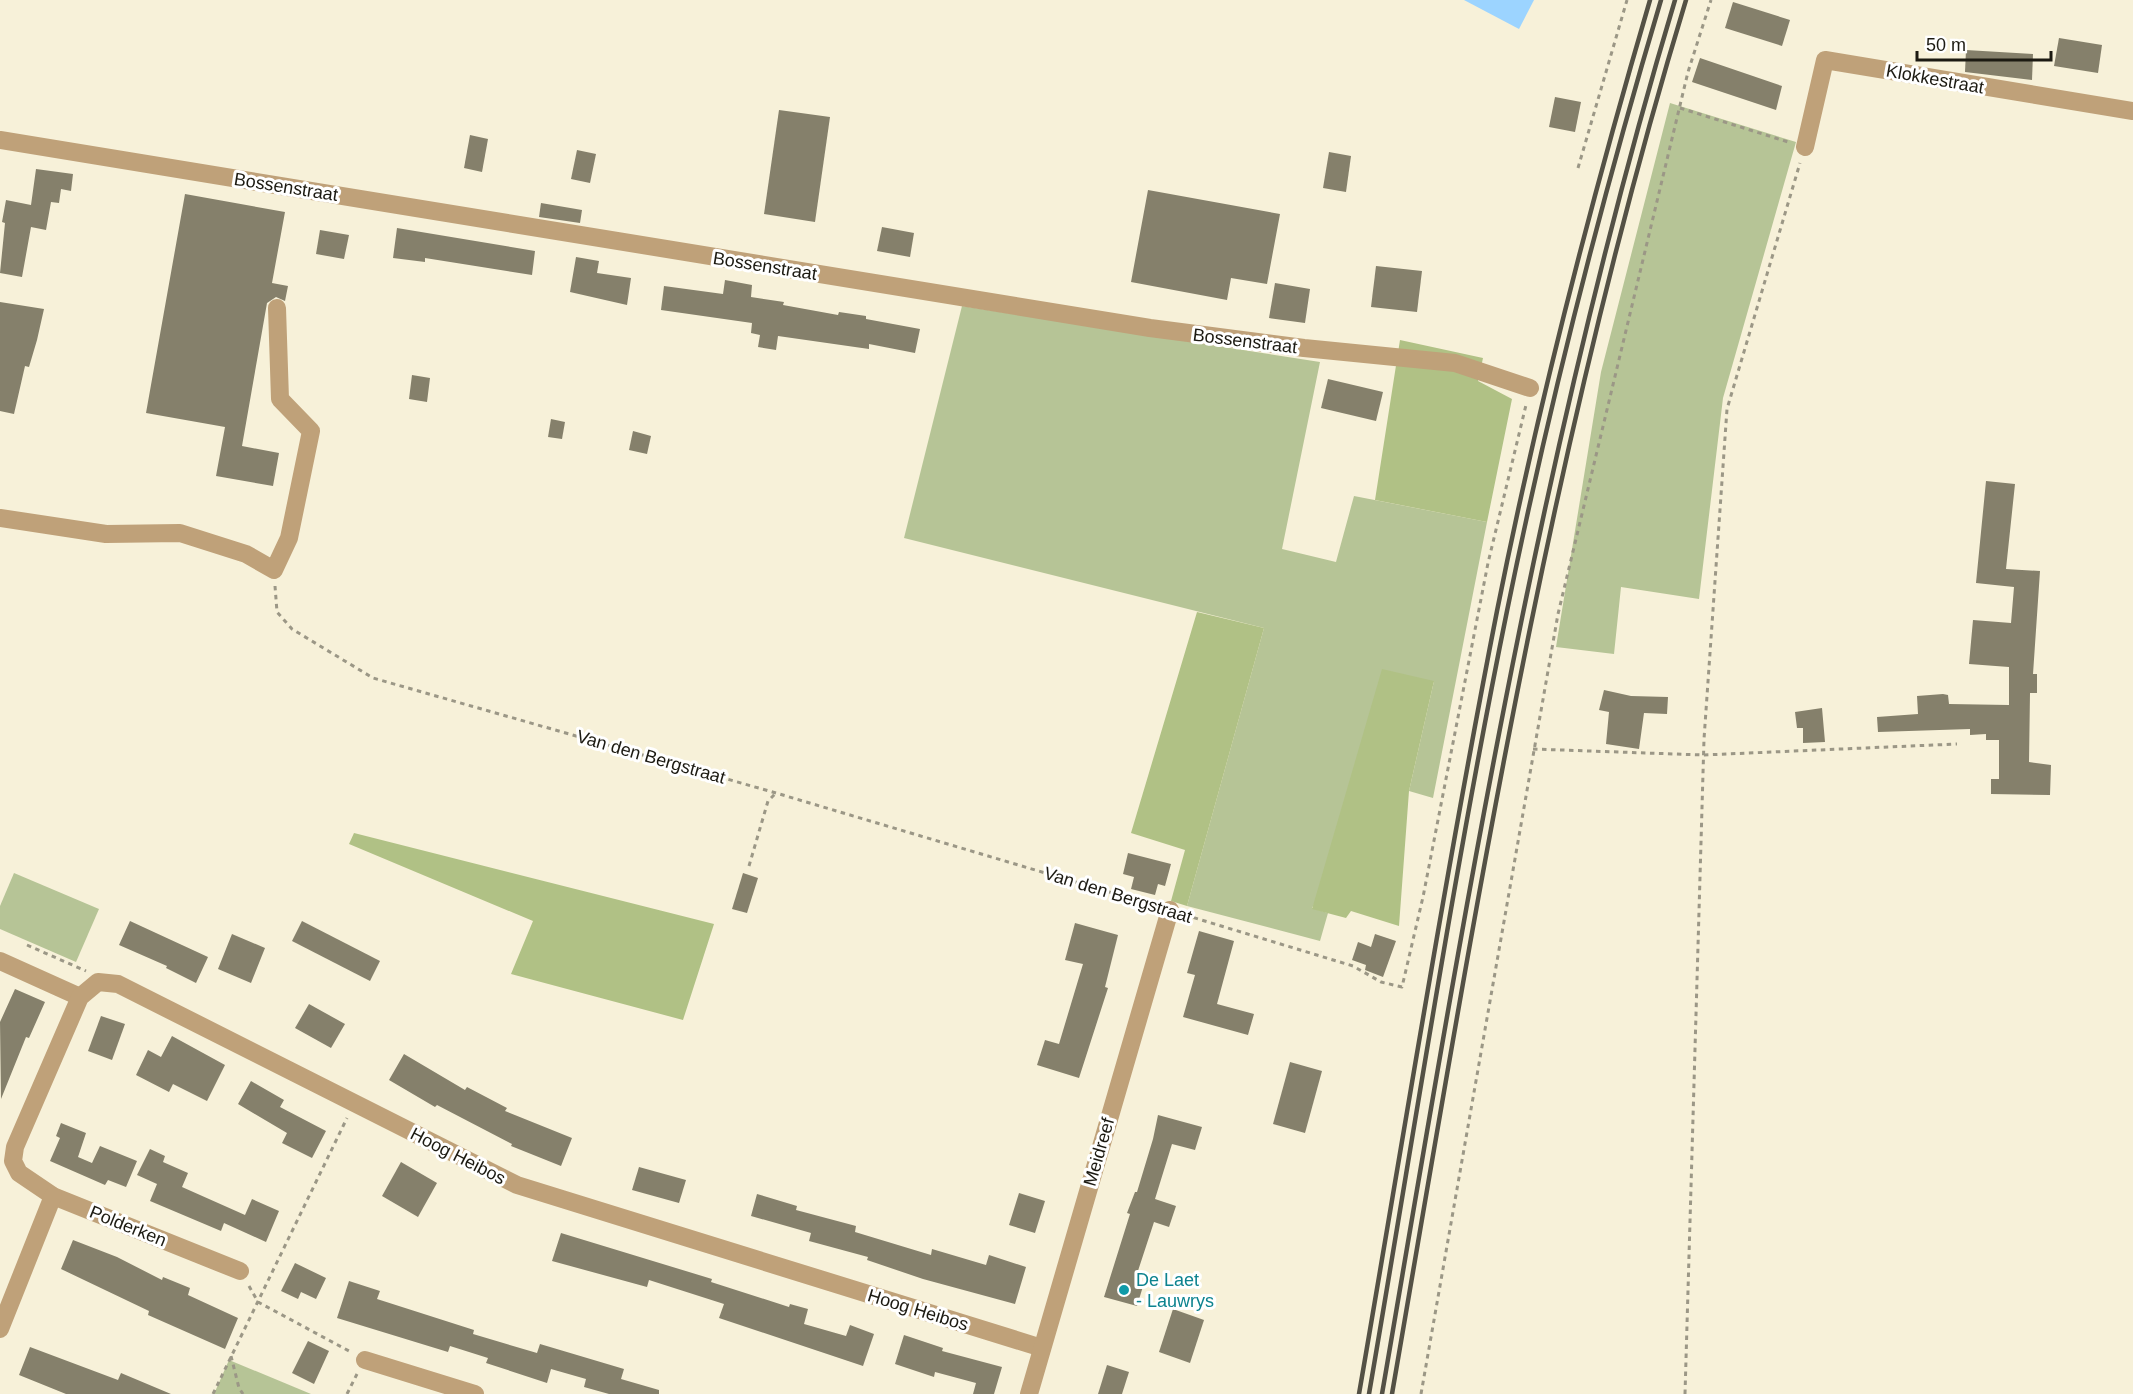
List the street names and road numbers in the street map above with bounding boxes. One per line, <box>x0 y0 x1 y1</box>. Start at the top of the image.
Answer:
street label: Klokkestraat <box>1884 61 1986 97</box>
street label: Bossenstraat <box>233 169 339 205</box>
street label: Bossenstraat <box>712 248 818 284</box>
street label: Bossenstraat <box>1192 325 1298 357</box>
street label: Van den Bergstraat <box>574 726 728 788</box>
street label: Van den Bergstraat <box>1042 863 1194 927</box>
street label: Meidreef <box>1080 1115 1119 1188</box>
street label: Hoog Heibos <box>407 1123 509 1189</box>
street label: Polderken <box>87 1202 169 1250</box>
street label: Hoog Heibos <box>865 1285 971 1335</box>

